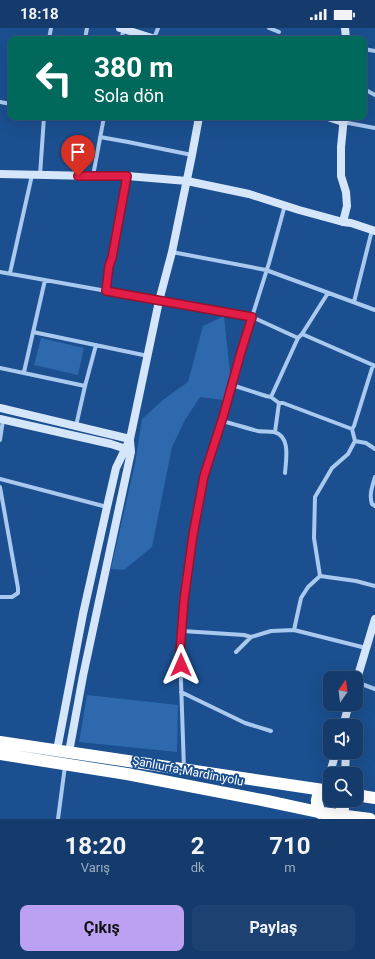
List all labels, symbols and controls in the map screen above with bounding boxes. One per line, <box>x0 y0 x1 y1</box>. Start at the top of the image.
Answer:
text: 18:18 <box>20 5 59 23</box>
text: 380 m <box>94 51 173 84</box>
icon: left <box>28 52 80 104</box>
text: Sola dön <box>94 85 164 106</box>
pin <box>61 135 95 176</box>
icon: arrive <box>67 141 89 163</box>
position arrow <box>160 644 202 686</box>
north arrow <box>323 671 363 711</box>
map controls <box>323 671 363 807</box>
button: sound <box>323 719 363 759</box>
street label: Şanlıurfa-Mardin yolu <box>131 753 245 789</box>
button: search <box>323 767 363 807</box>
text: 18:20 <box>64 832 126 860</box>
text: 2 <box>191 832 205 860</box>
text: 710 <box>269 832 310 860</box>
text: Varış <box>81 860 110 875</box>
text: dk <box>191 860 205 875</box>
text: m <box>284 860 296 875</box>
button: Çıkış <box>20 905 184 951</box>
button: Paylaş <box>192 905 355 951</box>

